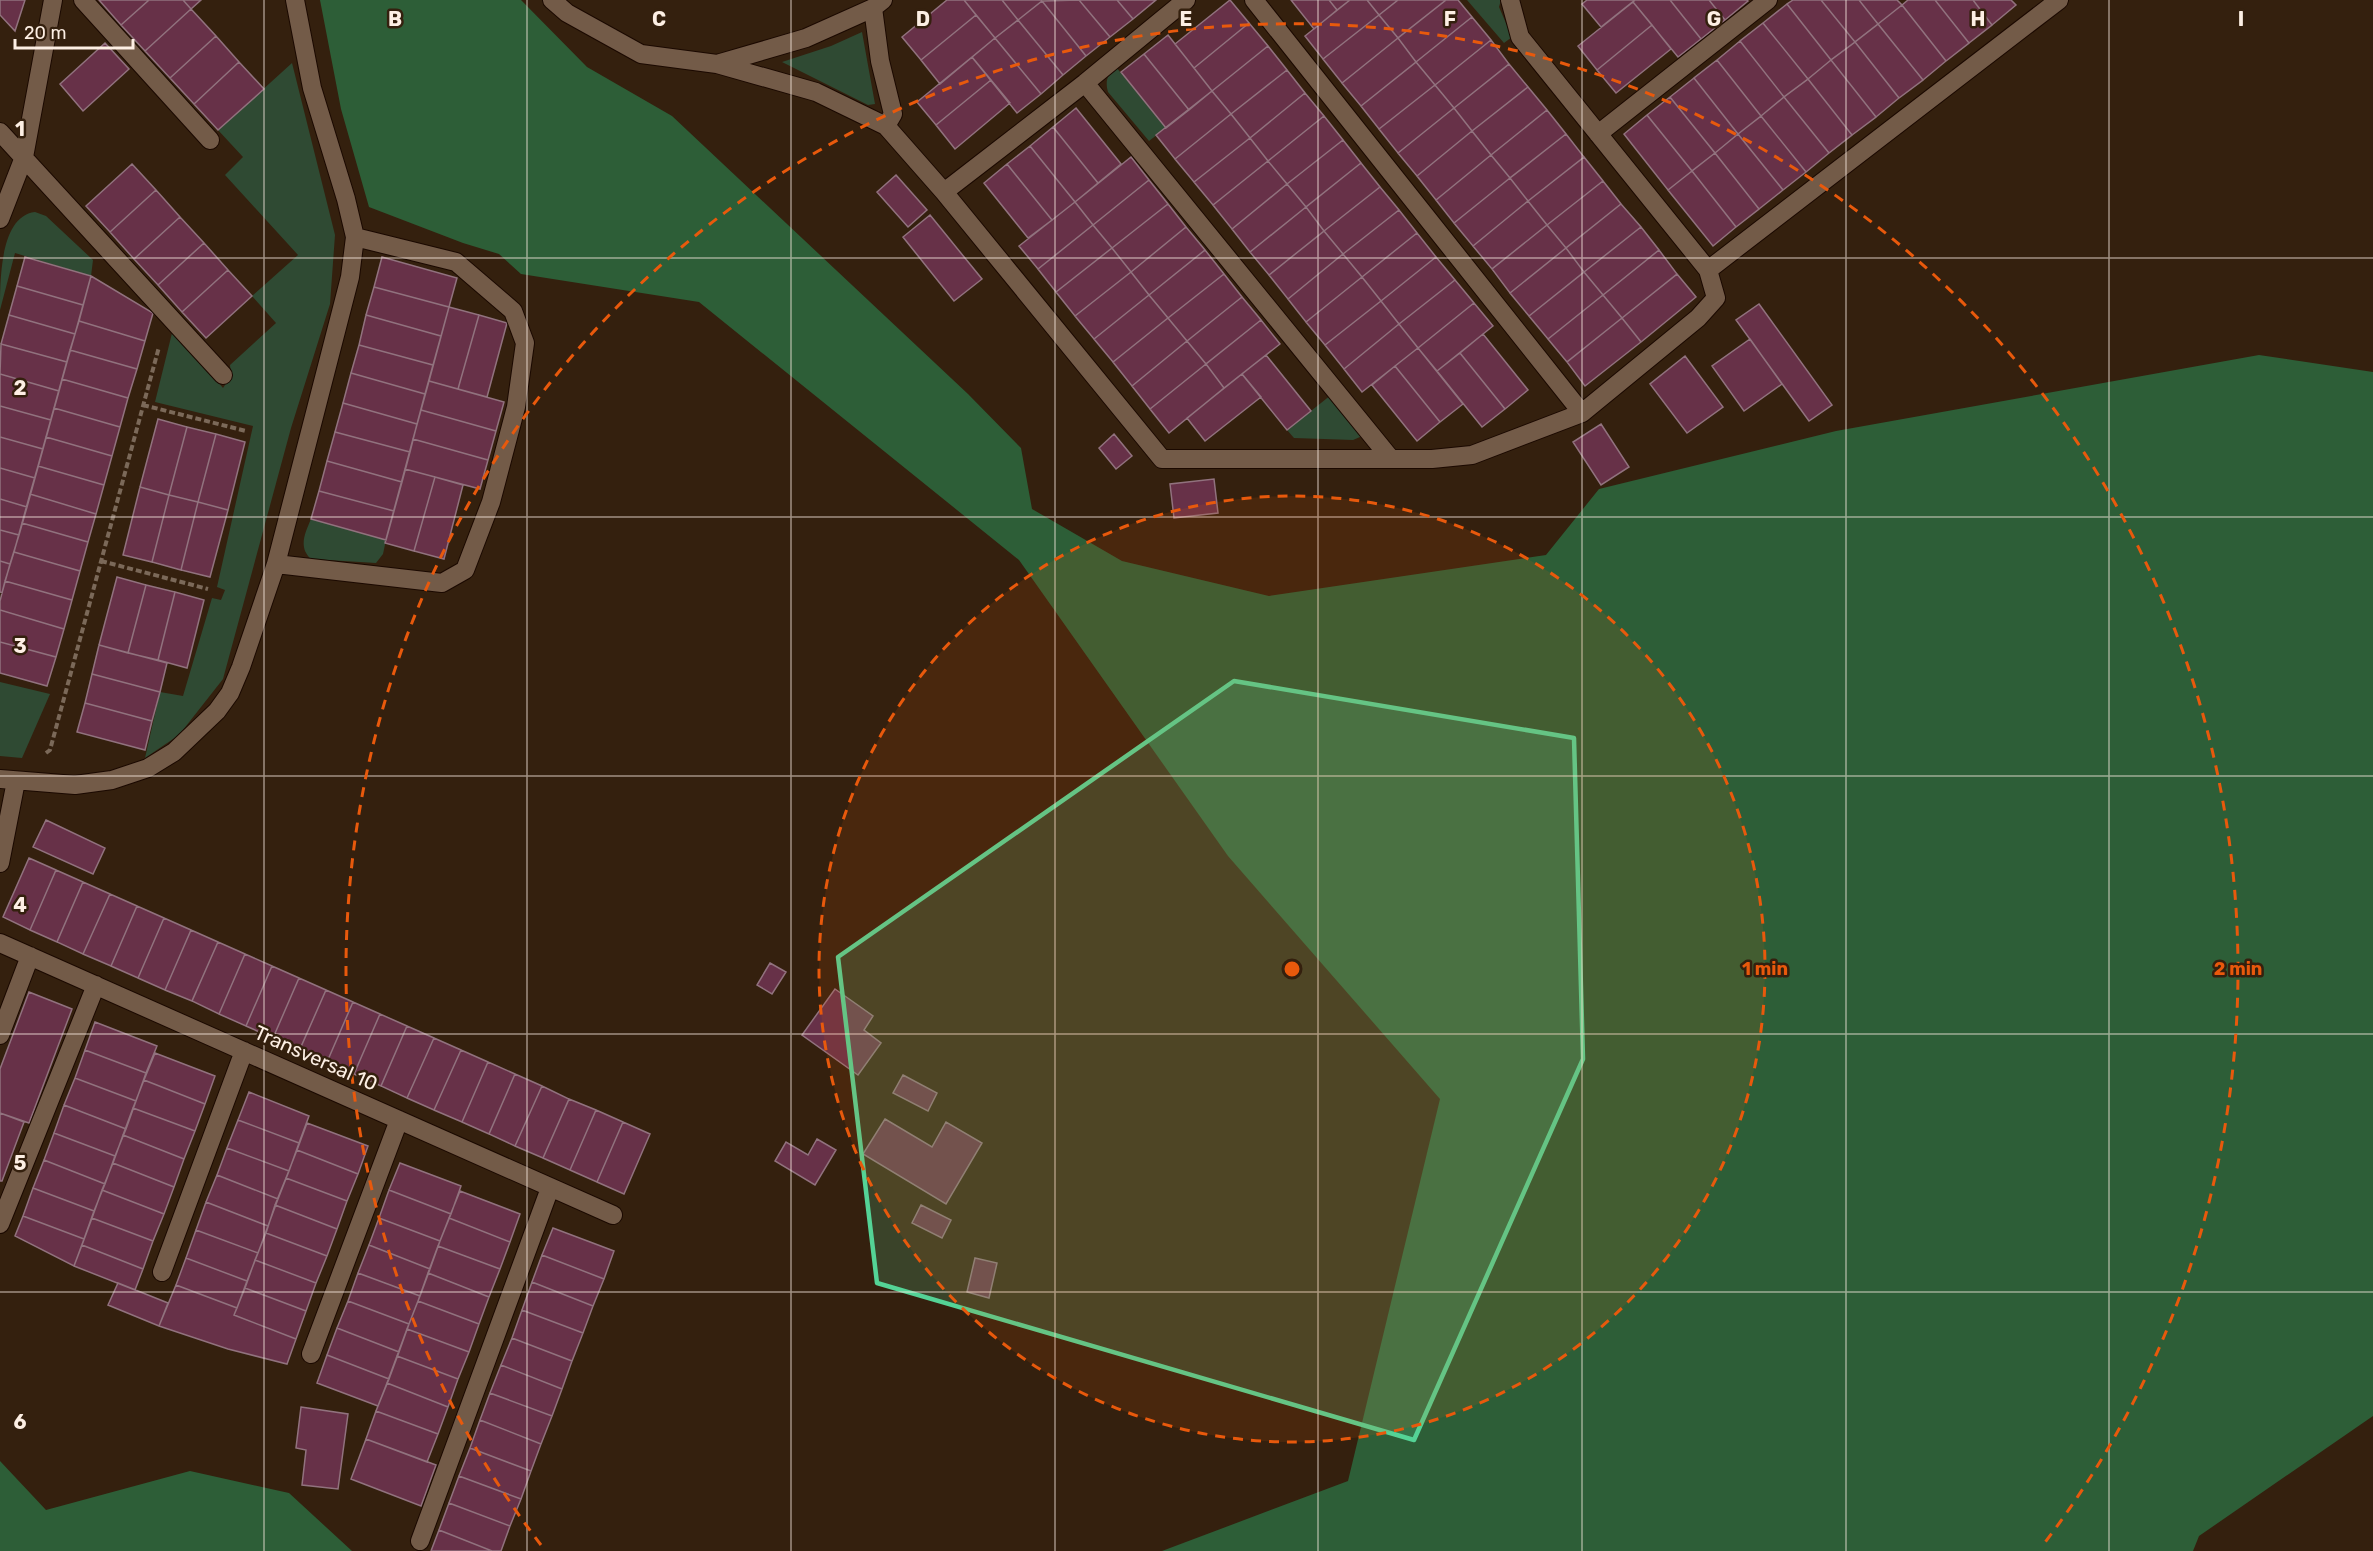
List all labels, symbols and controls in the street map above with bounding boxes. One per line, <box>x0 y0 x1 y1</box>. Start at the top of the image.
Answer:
text: B <box>388 7 402 31</box>
text: C <box>652 7 666 31</box>
text: D <box>916 7 930 31</box>
text: E <box>1180 7 1192 31</box>
text: F <box>1444 7 1456 31</box>
text: G <box>1707 7 1721 31</box>
text: H <box>1971 7 1985 31</box>
text: I <box>2238 7 2244 31</box>
scale bar <box>15 12 134 50</box>
text: 20 m <box>24 22 66 44</box>
text: 1 <box>15 117 25 141</box>
text: 2 <box>14 376 27 400</box>
text: 3 <box>13 634 27 658</box>
text: 4 <box>13 893 27 917</box>
text: 1 min <box>1742 958 1788 980</box>
text: 2 min <box>2214 958 2262 980</box>
centre of rings <box>1282 959 1302 979</box>
street label: Transversal 10 <box>251 1020 381 1096</box>
text: 5 <box>14 1151 27 1175</box>
text: 6 <box>13 1410 27 1434</box>

